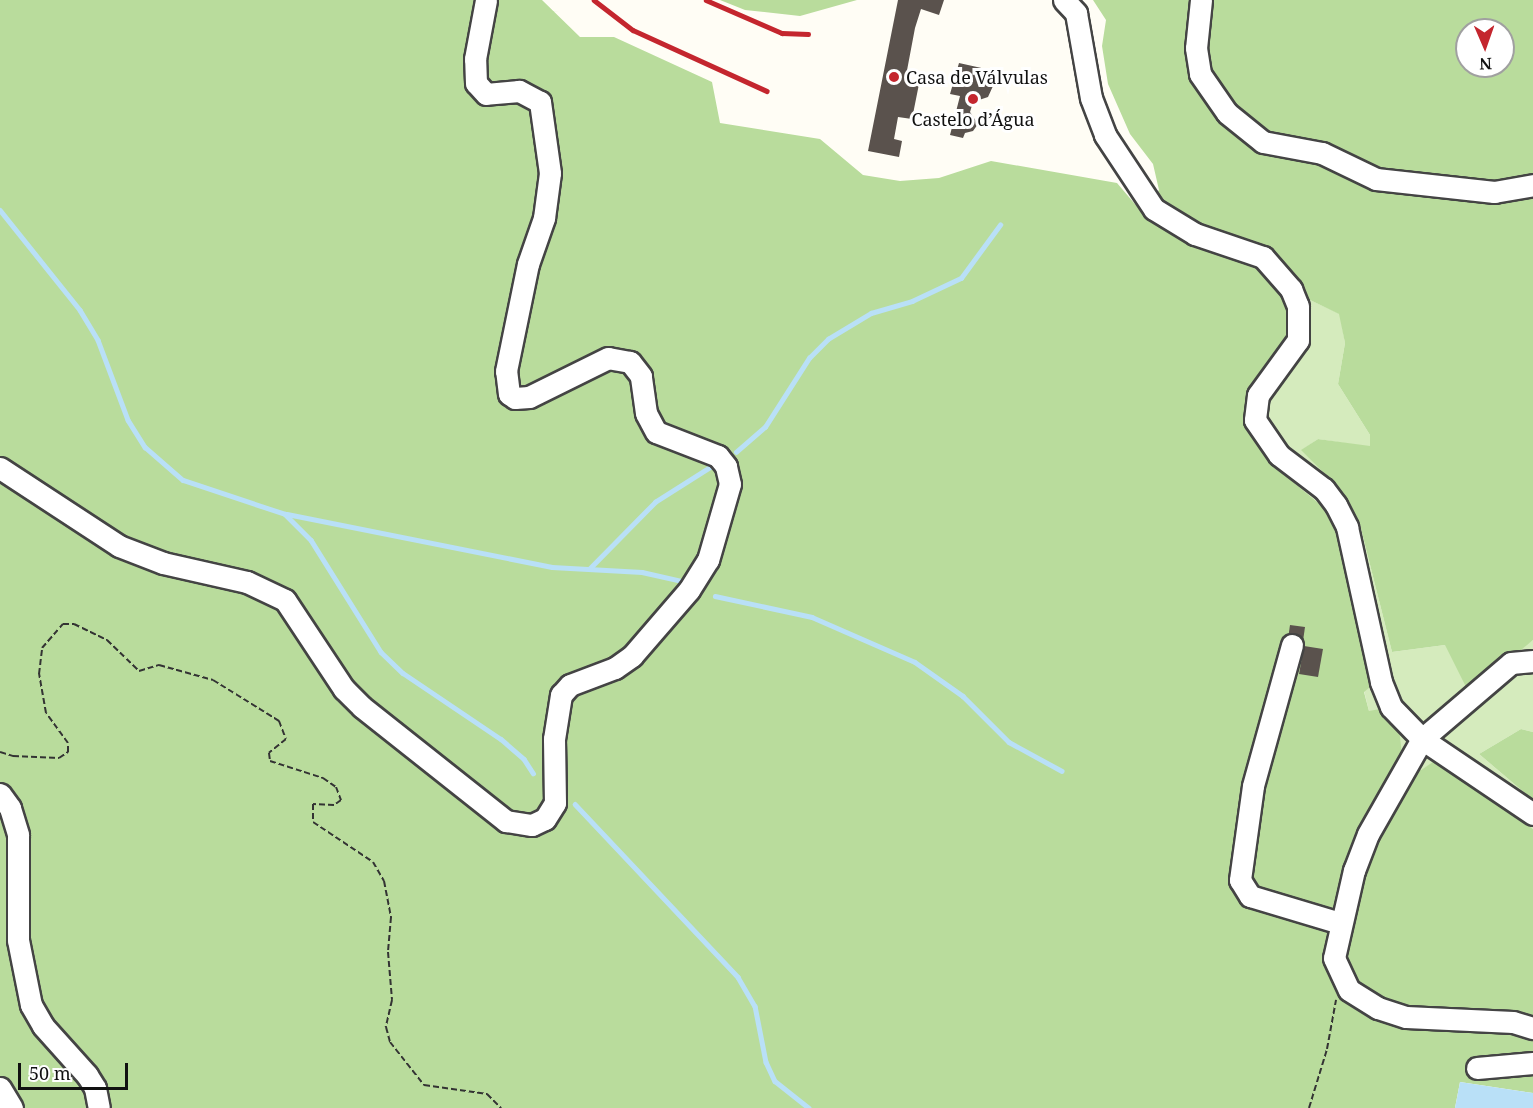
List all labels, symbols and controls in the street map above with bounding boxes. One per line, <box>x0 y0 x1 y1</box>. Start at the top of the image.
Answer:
north arrow <box>1455 18 1515 78</box>
text: N <box>1479 53 1492 75</box>
place label: Casa de Válvulas <box>906 66 1048 88</box>
marker: Casa de Válvulas <box>887 70 901 84</box>
marker: Castelo d’Água <box>966 92 980 106</box>
place label: Castelo d’Água <box>911 108 1035 130</box>
scale bar <box>21 1051 130 1089</box>
text: 50 m <box>29 1061 71 1085</box>

